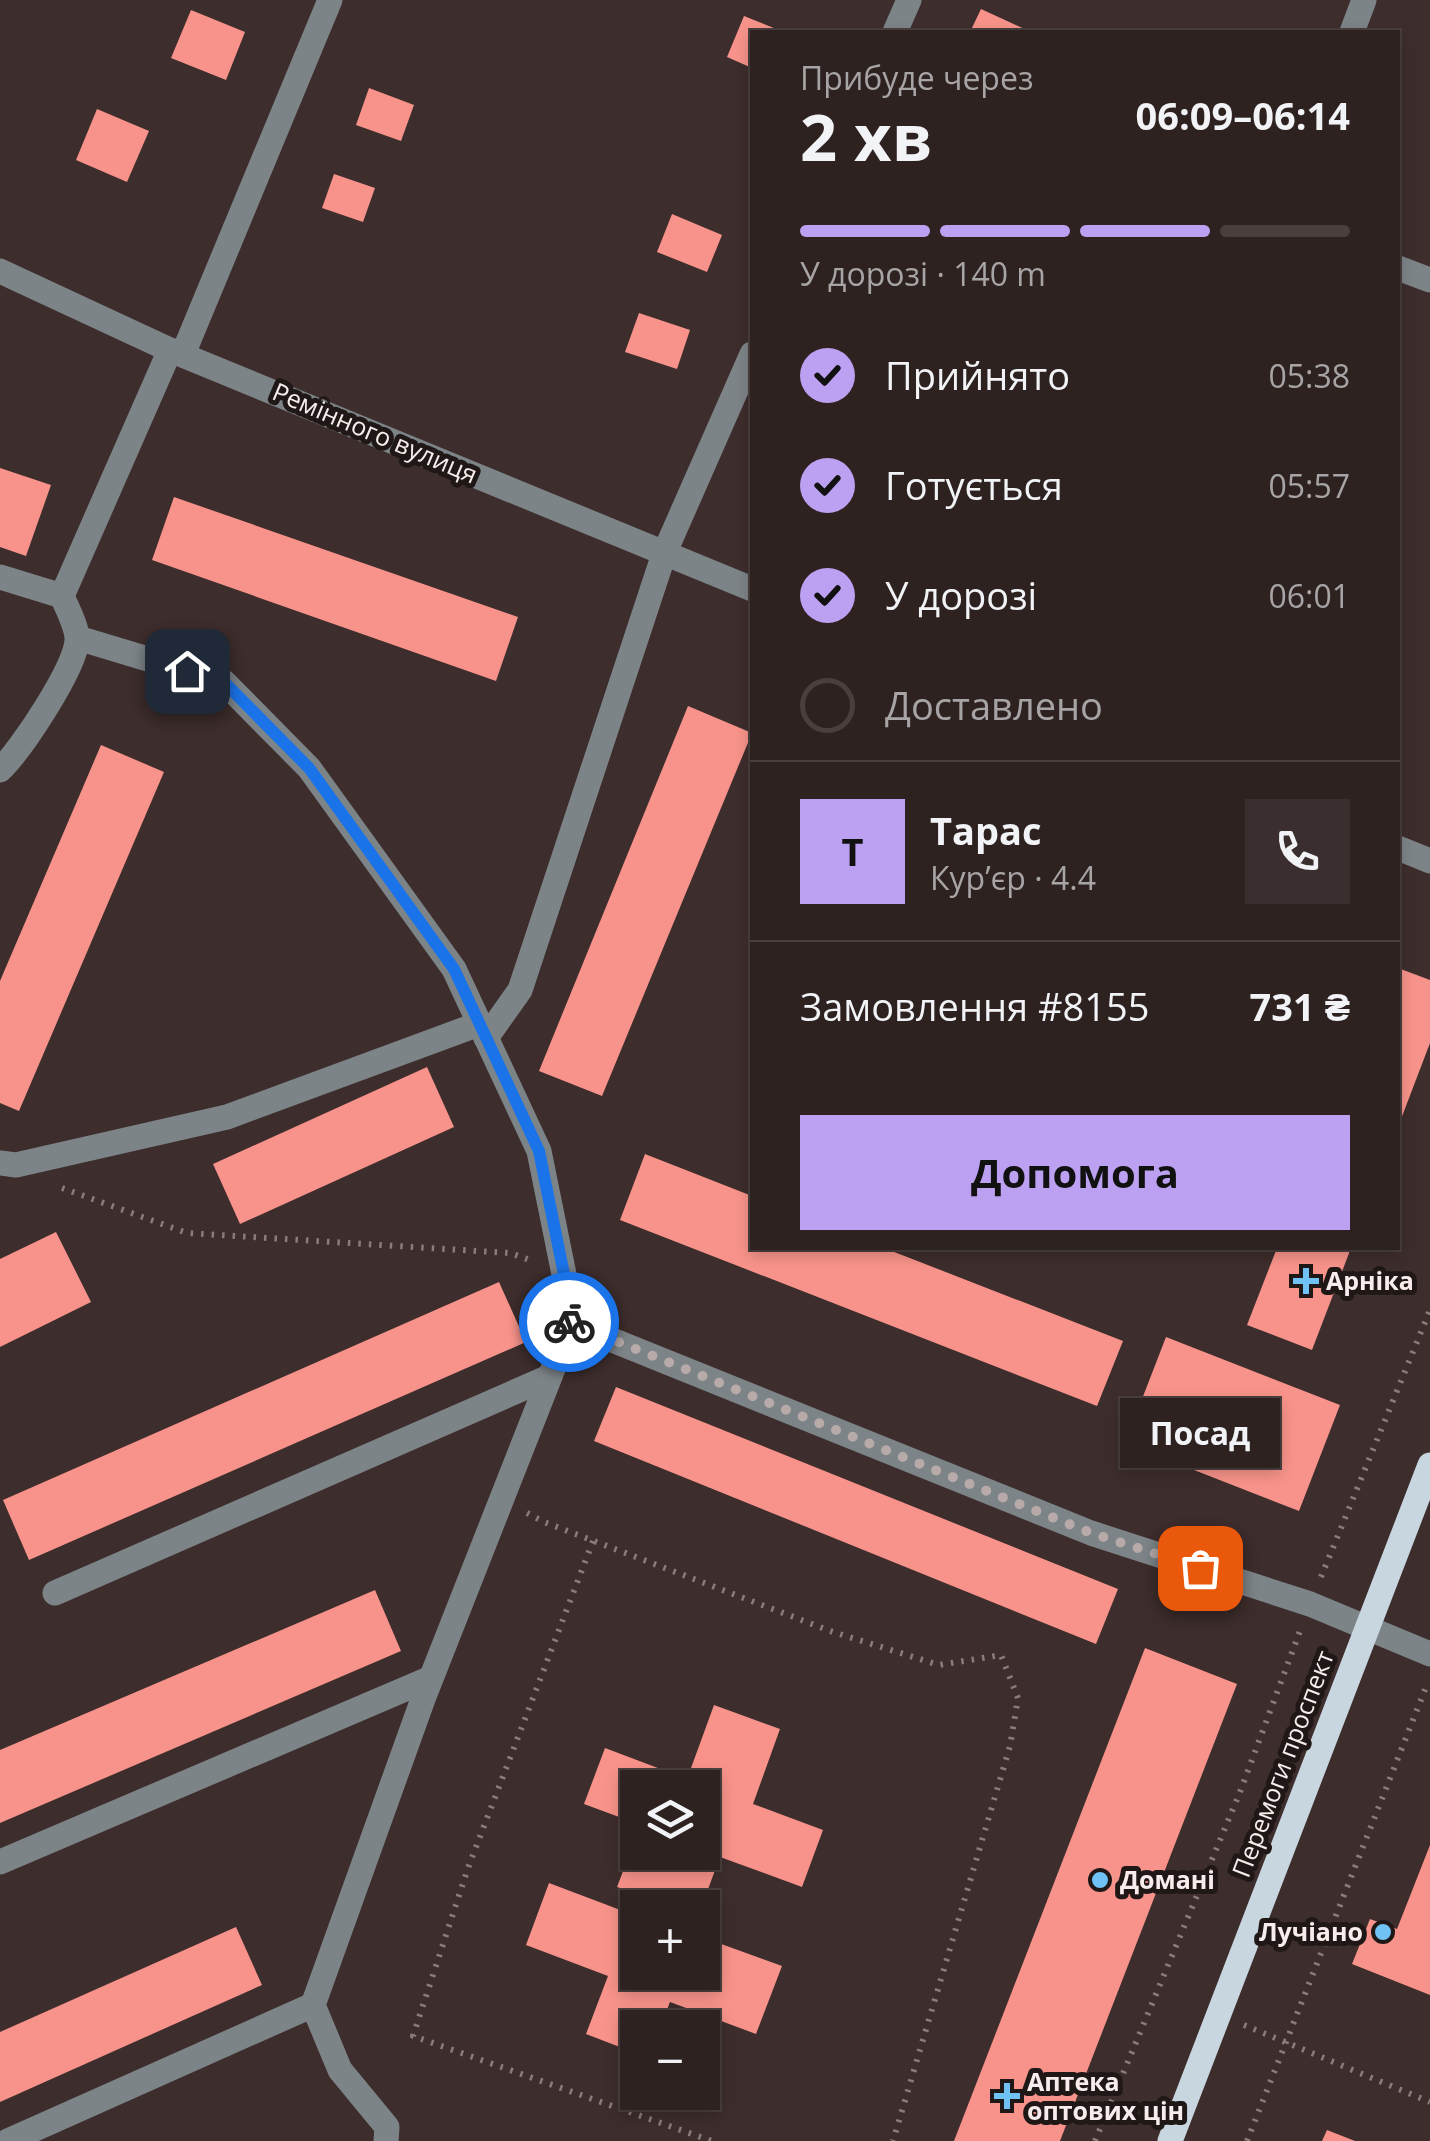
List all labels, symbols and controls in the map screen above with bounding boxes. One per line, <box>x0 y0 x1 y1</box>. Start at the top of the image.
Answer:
text: Прибуде через <box>800 56 1033 99</box>
text: 06:09–06:14 <box>1136 89 1350 141</box>
text: 2 хв <box>800 92 933 180</box>
text: У дорозі · 140 m <box>800 252 1046 295</box>
icon: check <box>800 348 855 403</box>
text: Прийнято <box>885 349 1070 401</box>
text: 05:38 <box>1268 354 1350 397</box>
street label: Ремінного вулиця <box>268 374 483 491</box>
icon: check <box>800 458 855 513</box>
text: Готується <box>885 459 1063 511</box>
text: 05:57 <box>1268 464 1350 507</box>
icon: check <box>800 568 855 623</box>
text: У дорозі <box>885 569 1037 621</box>
text: 06:01 <box>1268 574 1350 617</box>
pin <box>145 629 230 714</box>
icon: home <box>160 644 215 699</box>
text: Доставлено <box>885 679 1103 731</box>
button: phone <box>1245 799 1350 904</box>
text: Тарас <box>930 804 1042 856</box>
text: Т <box>841 825 864 877</box>
text: Кур’єр · 4.4 <box>930 856 1096 899</box>
text: Замовлення #8155 <box>800 980 1149 1032</box>
text: 731 ₴ <box>1250 980 1350 1032</box>
button: Допомога <box>800 1115 1350 1230</box>
place label: Арніка <box>1326 1263 1414 1297</box>
marker: Арніка <box>1295 1270 1317 1292</box>
courier <box>519 1272 619 1372</box>
icon: bike <box>542 1295 597 1350</box>
callout: Посад <box>1120 1398 1280 1468</box>
text: Посад <box>1150 1411 1250 1454</box>
pin <box>1158 1526 1243 1611</box>
icon: bag <box>1173 1541 1228 1596</box>
street label: Перемоги проспект <box>1223 1645 1341 1882</box>
map controls <box>620 1770 720 2110</box>
button: layers <box>620 1770 720 1870</box>
place label: Домані <box>1120 1862 1215 1896</box>
marker: Домані <box>1089 1869 1111 1891</box>
button: + <box>620 1890 720 1990</box>
place label: Лучiано <box>1259 1914 1363 1948</box>
marker: Лучiано <box>1372 1921 1394 1943</box>
button: − <box>620 2010 720 2110</box>
place label: Аптека оптових цін <box>1027 2064 1184 2127</box>
marker: Аптека оптових цін <box>996 2085 1018 2107</box>

